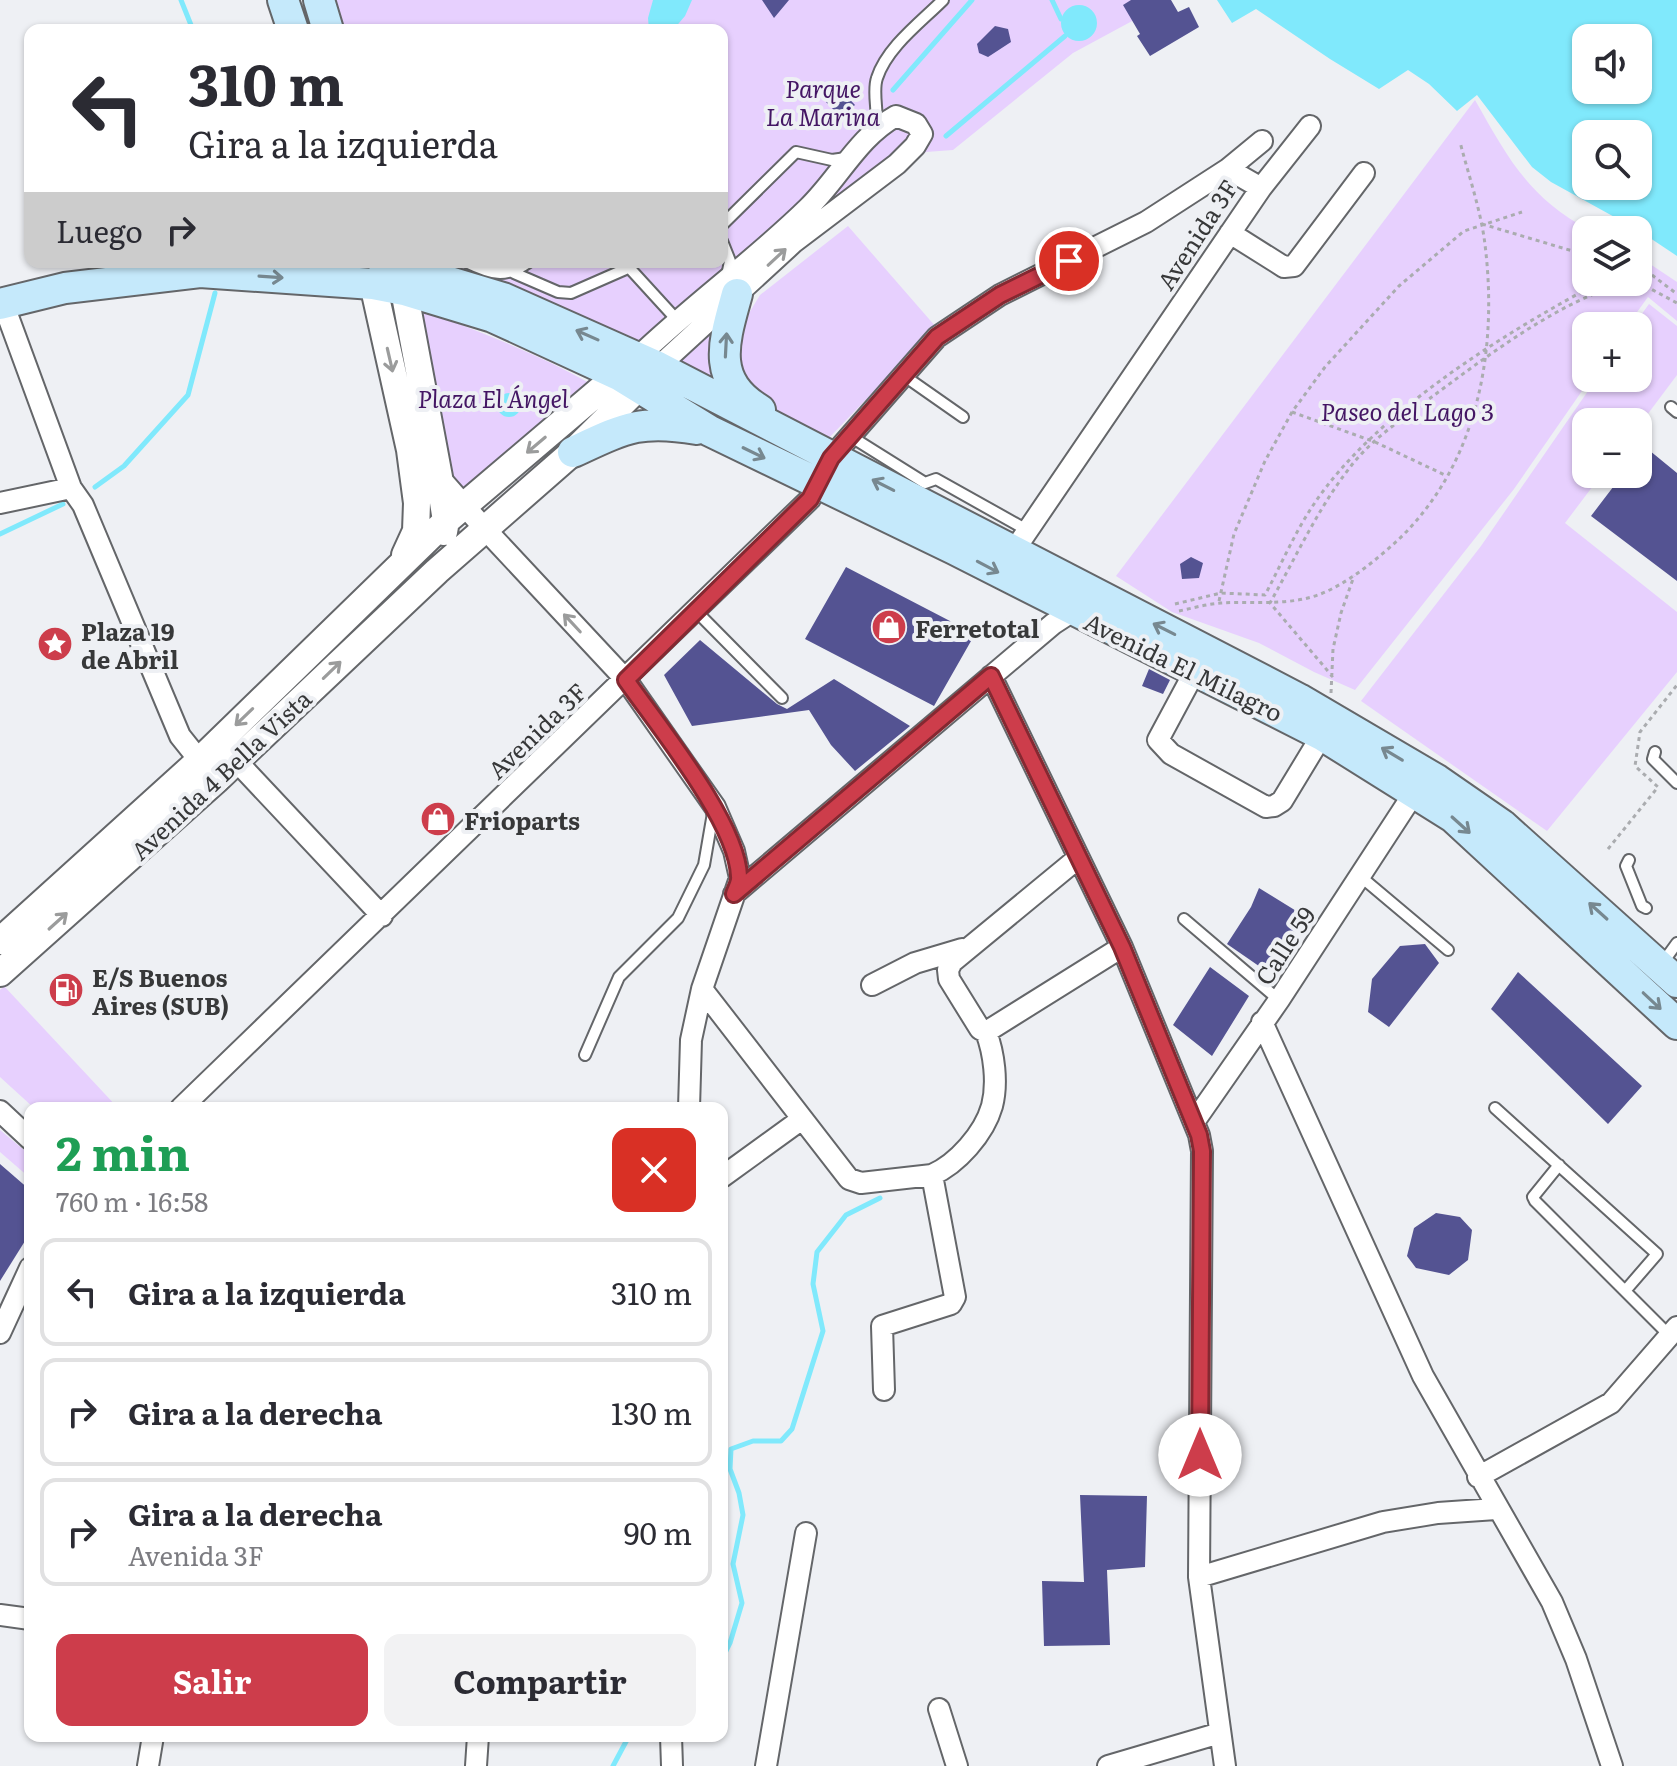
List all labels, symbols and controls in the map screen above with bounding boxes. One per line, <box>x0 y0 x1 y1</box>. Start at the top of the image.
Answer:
map controls <box>1572 24 1652 488</box>
button: sound <box>1572 24 1652 104</box>
text: 310 m <box>188 40 344 123</box>
icon: left <box>56 56 160 160</box>
park label: Parque La Marina <box>766 70 880 133</box>
text: Gira a la izquierda <box>188 116 498 169</box>
button: search <box>1572 120 1652 200</box>
street label: Avenida 3F <box>1147 172 1245 296</box>
text: Luego <box>56 208 143 252</box>
icon: right <box>159 208 203 252</box>
button: layers <box>1572 216 1652 296</box>
pin <box>1035 227 1103 295</box>
icon: arrive <box>1047 239 1091 283</box>
one-way arrow <box>767 248 787 267</box>
one-way arrow <box>257 270 284 285</box>
button: + <box>1572 312 1652 392</box>
one-way arrow <box>576 327 600 342</box>
one-way arrow <box>718 332 733 358</box>
one-way arrow <box>383 347 398 372</box>
park label: Plaza El Ángel <box>418 380 569 415</box>
park label: Paseo del Lago 3 <box>1320 393 1494 428</box>
button: − <box>1572 408 1652 488</box>
one-way arrow <box>526 436 547 454</box>
one-way arrow <box>742 446 766 461</box>
one-way arrow <box>872 476 895 492</box>
one-way arrow <box>976 559 999 575</box>
street label: Avenida El Milagro <box>1079 603 1289 729</box>
shop icon: Ferretotal <box>870 608 908 646</box>
place label: Ferretotal <box>915 610 1040 645</box>
place label: Plaza 19 de Abril <box>81 613 179 676</box>
one-way arrow <box>563 613 582 633</box>
one-way arrow <box>1153 621 1176 637</box>
place icon: Plaza 19 de Abril <box>36 625 74 663</box>
one-way arrow <box>322 661 342 679</box>
street label: Avenida 3F <box>479 674 593 786</box>
street label: Avenida 4 Bella Vista <box>122 681 318 867</box>
one-way arrow <box>234 708 254 727</box>
one-way arrow <box>1381 746 1404 762</box>
shop icon: Frioparts <box>419 800 457 838</box>
place label: Frioparts <box>464 802 580 837</box>
one-way arrow <box>1451 816 1471 834</box>
street label: Calle 59 <box>1246 899 1322 991</box>
one-way arrow <box>1589 902 1609 920</box>
one-way arrow <box>48 912 68 930</box>
place label: E/S Buenos Aires (SUB) <box>92 959 229 1022</box>
fuel station icon: E/S Buenos Aires (SUB) <box>47 971 85 1009</box>
one-way arrow <box>1642 992 1662 1010</box>
text: 2 min <box>56 1115 190 1186</box>
button: close <box>612 1128 696 1212</box>
text: 760 m · 16:58 <box>56 1181 208 1220</box>
icon: left <box>60 1270 104 1314</box>
text: Gira a la izquierda <box>128 1270 406 1314</box>
text: 310 m <box>611 1270 692 1314</box>
icon: right <box>60 1390 104 1434</box>
text: Gira a la derecha <box>128 1390 382 1434</box>
text: 130 m <box>611 1390 692 1434</box>
position arrow <box>1158 1413 1242 1497</box>
text: Gira a la derecha <box>128 1491 382 1535</box>
icon: right <box>60 1510 104 1554</box>
text: 90 m <box>624 1510 692 1554</box>
text: Avenida 3F <box>128 1535 264 1574</box>
button: Salir <box>56 1634 368 1726</box>
button: Compartir <box>384 1634 696 1726</box>

